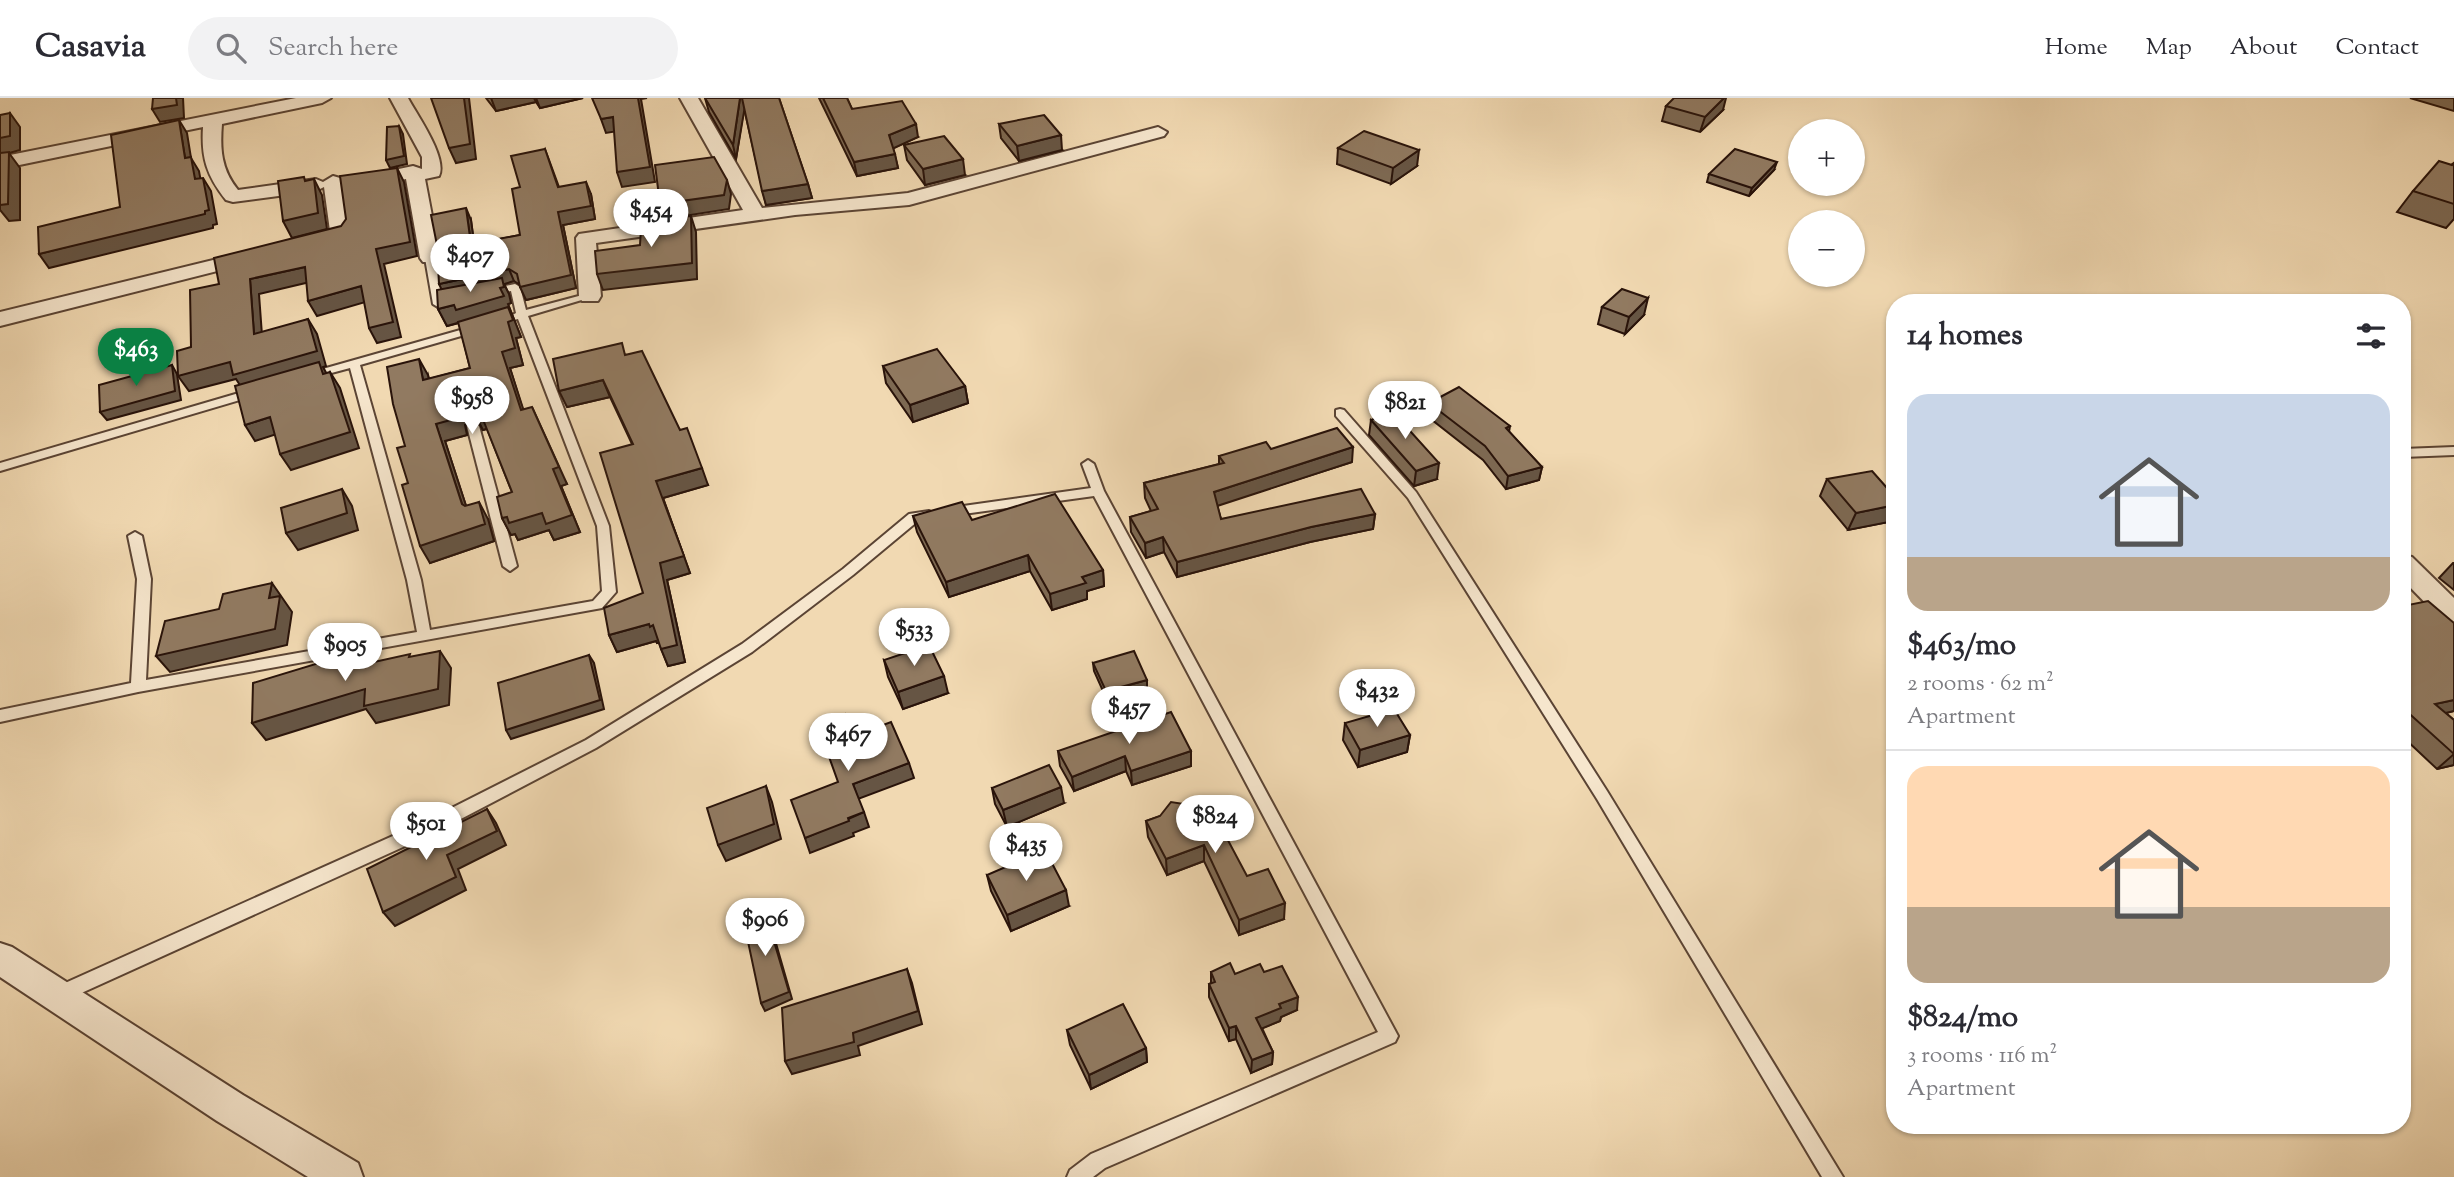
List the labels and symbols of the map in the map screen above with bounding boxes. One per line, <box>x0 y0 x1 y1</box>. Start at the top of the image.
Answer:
pin: $454 <box>610 190 692 249</box>
pin: $407 <box>429 234 511 294</box>
pin: $463 <box>95 328 177 388</box>
pin: $958 <box>431 376 513 436</box>
pin: $821 <box>1364 382 1446 441</box>
pin: $533 <box>873 608 955 668</box>
pin: $905 <box>304 624 386 683</box>
pin: $432 <box>1336 670 1418 729</box>
pin: $457 <box>1088 686 1170 746</box>
pin: $467 <box>807 714 889 773</box>
pin: $824 <box>1174 796 1256 855</box>
pin: $501 <box>385 802 467 862</box>
pin: $435 <box>985 824 1067 883</box>
pin: $906 <box>724 898 806 958</box>

